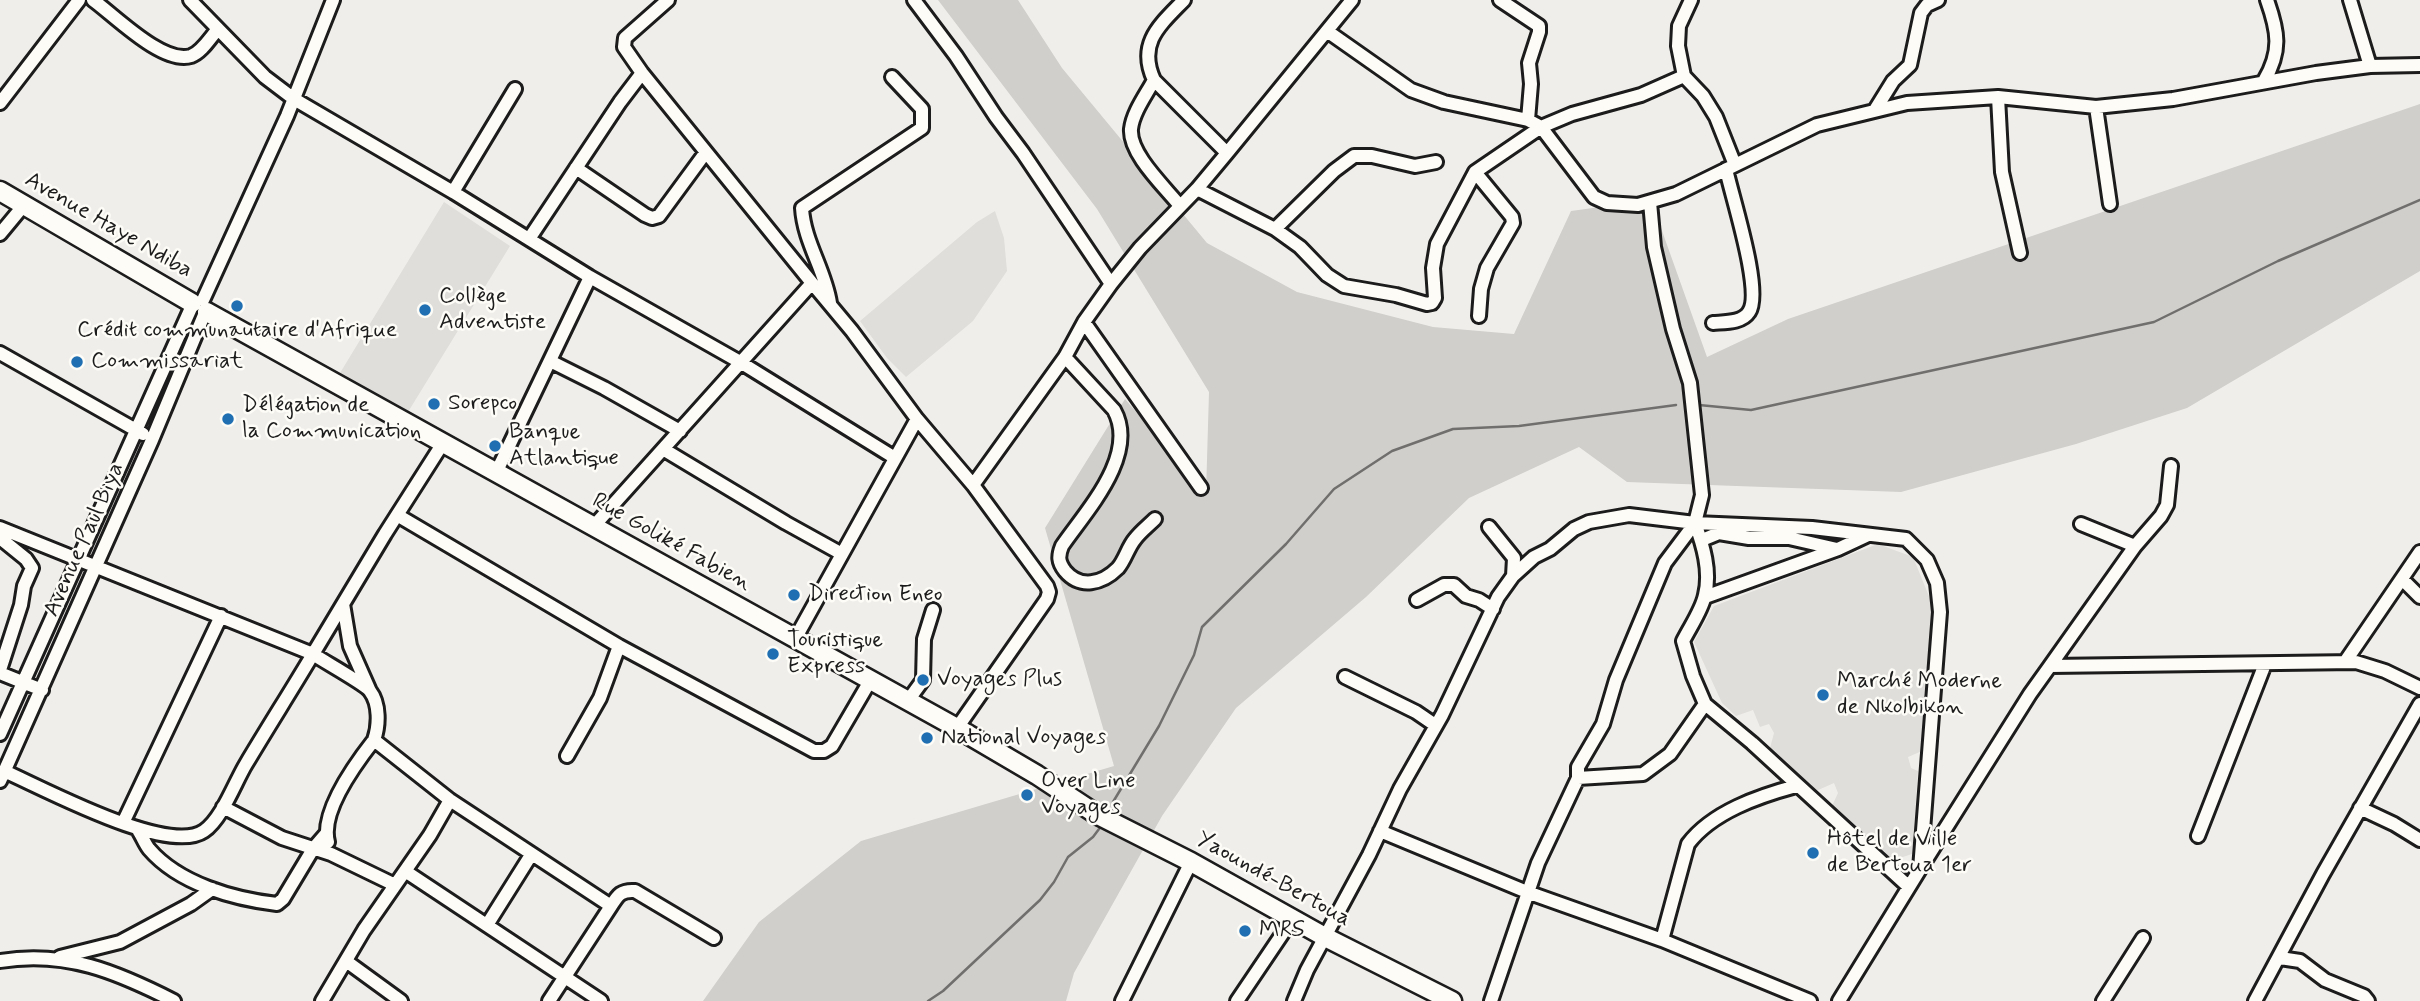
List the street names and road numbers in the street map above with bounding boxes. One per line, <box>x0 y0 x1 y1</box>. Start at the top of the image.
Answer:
street label: Avenue Haye Ndiba <box>19 167 197 285</box>
street label: Avenue Paul Biya <box>39 459 131 621</box>
street label: Rue Goliké Fabien <box>587 488 755 598</box>
street label: Yaoundé-Bertoua <box>1191 826 1355 934</box>

